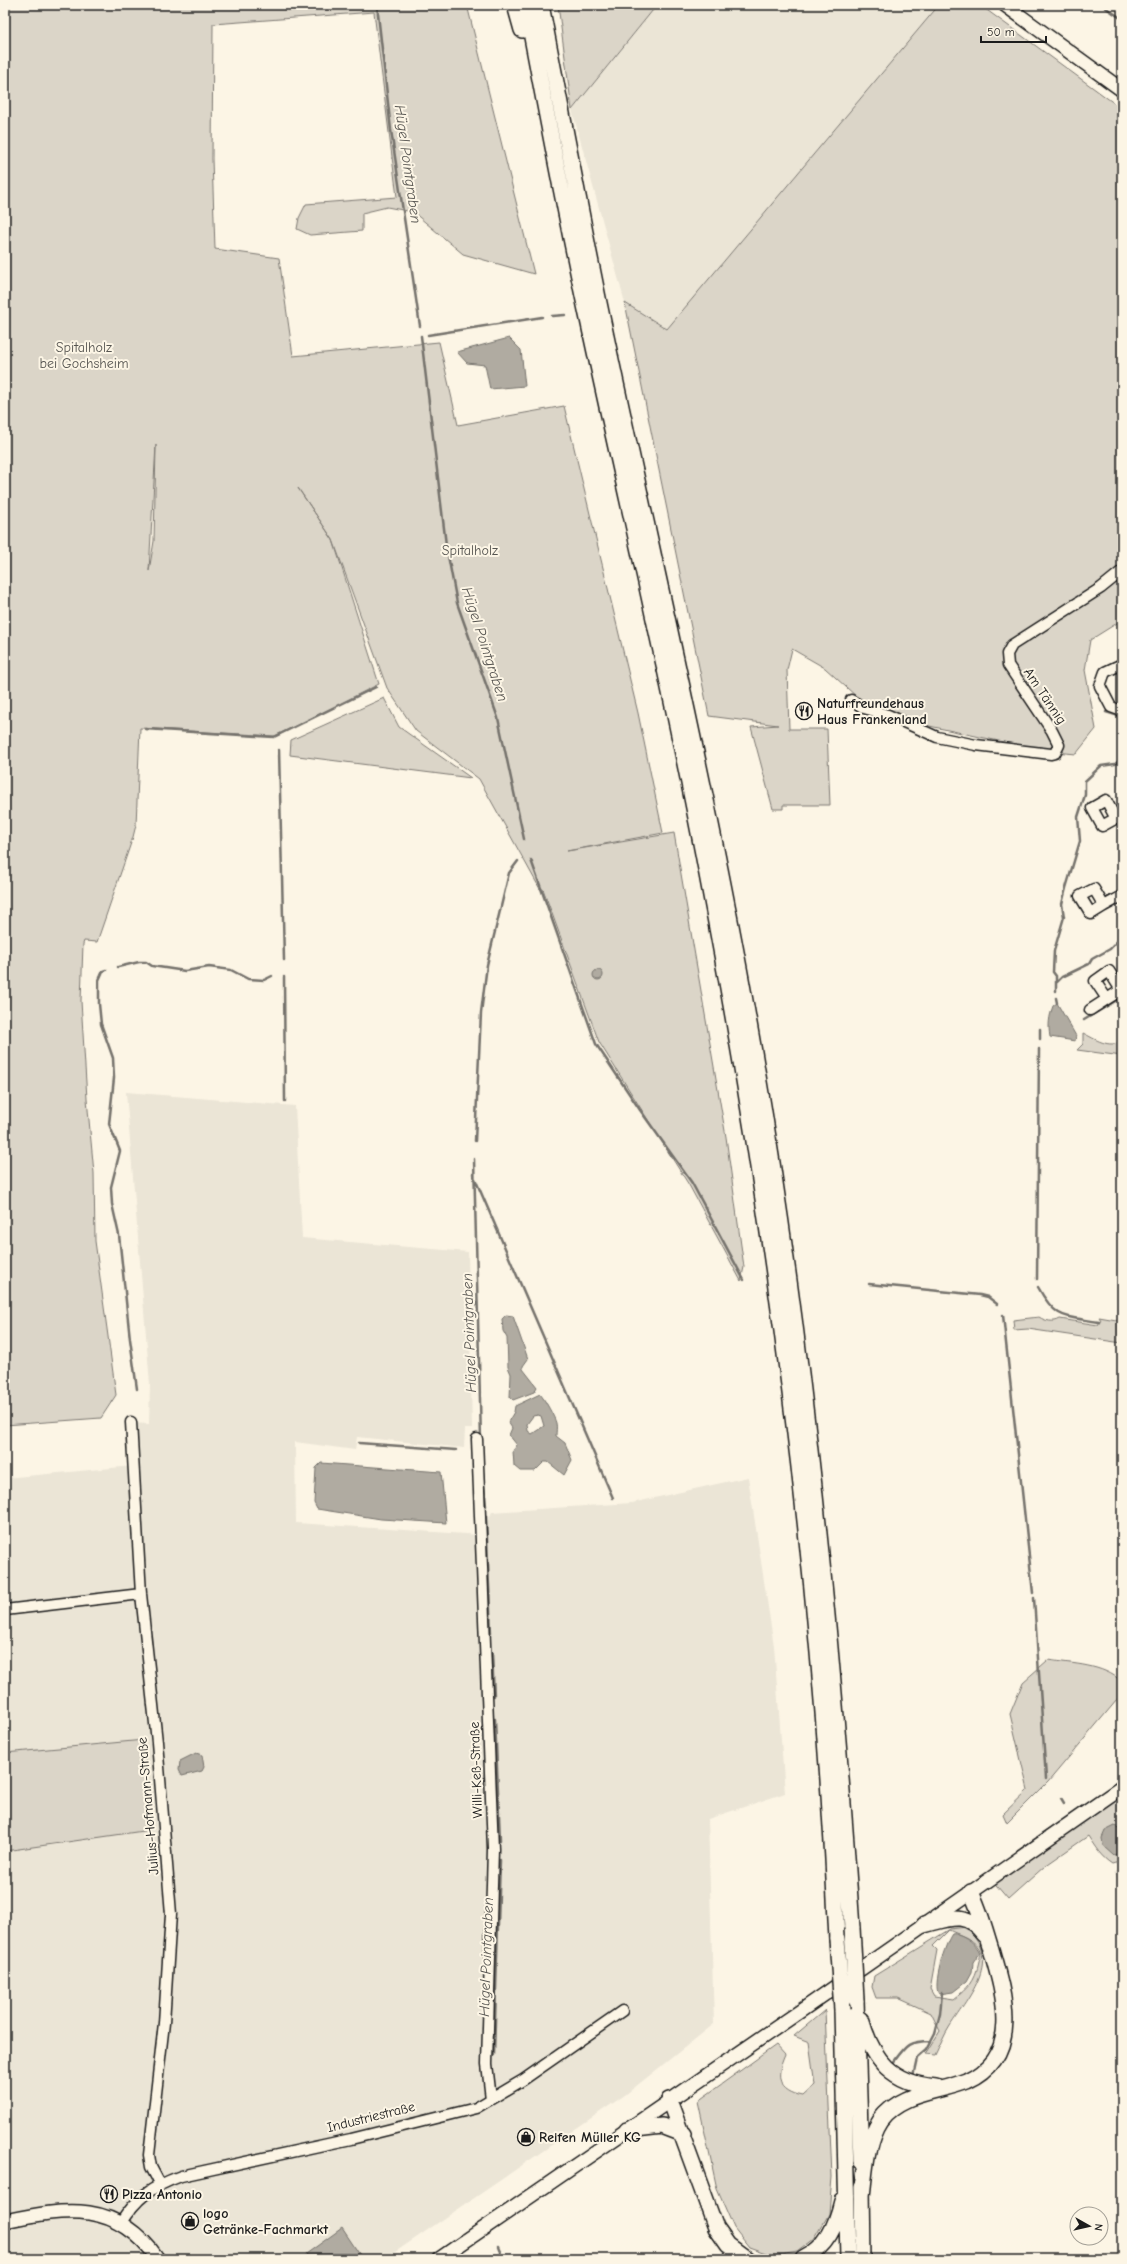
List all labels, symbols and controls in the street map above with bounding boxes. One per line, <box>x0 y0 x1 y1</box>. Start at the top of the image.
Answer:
scale bar <box>981 18 1046 44</box>
text: 50 m <box>987 25 1015 39</box>
water label: Hügel Pointgraben <box>391 104 425 224</box>
park label: Spitalholz bei Gochsheim <box>39 339 129 372</box>
park label: Spitalholz <box>442 542 498 559</box>
water label: Hügel Pointgraben <box>458 584 512 704</box>
street label: Am Tännig <box>1020 664 1070 728</box>
place label: Naturfreundehaus Haus Frankenland <box>817 695 927 728</box>
restaurant icon: Naturfreundehaus Haus Frankenland <box>794 701 814 721</box>
water label: Hügel Pointgraben <box>458 1273 480 1393</box>
street label: Willi-Keß-Straße <box>466 1721 486 1819</box>
street label: Julius-Hofmann-Straße <box>134 1736 162 1876</box>
water label: Hügel Pointgraben <box>475 1897 497 2017</box>
street label: Industriestraße <box>325 2098 417 2136</box>
shop icon: Reifen Müller KG <box>516 2127 536 2147</box>
place label: Reifen Müller KG <box>539 2129 641 2146</box>
restaurant icon: Pizza Antonio <box>99 2184 119 2204</box>
place label: Pizza Antonio <box>122 2186 202 2203</box>
place label: logo Getränke-Fachmarkt <box>203 2205 328 2238</box>
north arrow <box>1069 2206 1109 2246</box>
shop icon: logo Getränke-Fachmarkt <box>180 2211 200 2231</box>
text: N <box>1091 2223 1105 2232</box>

